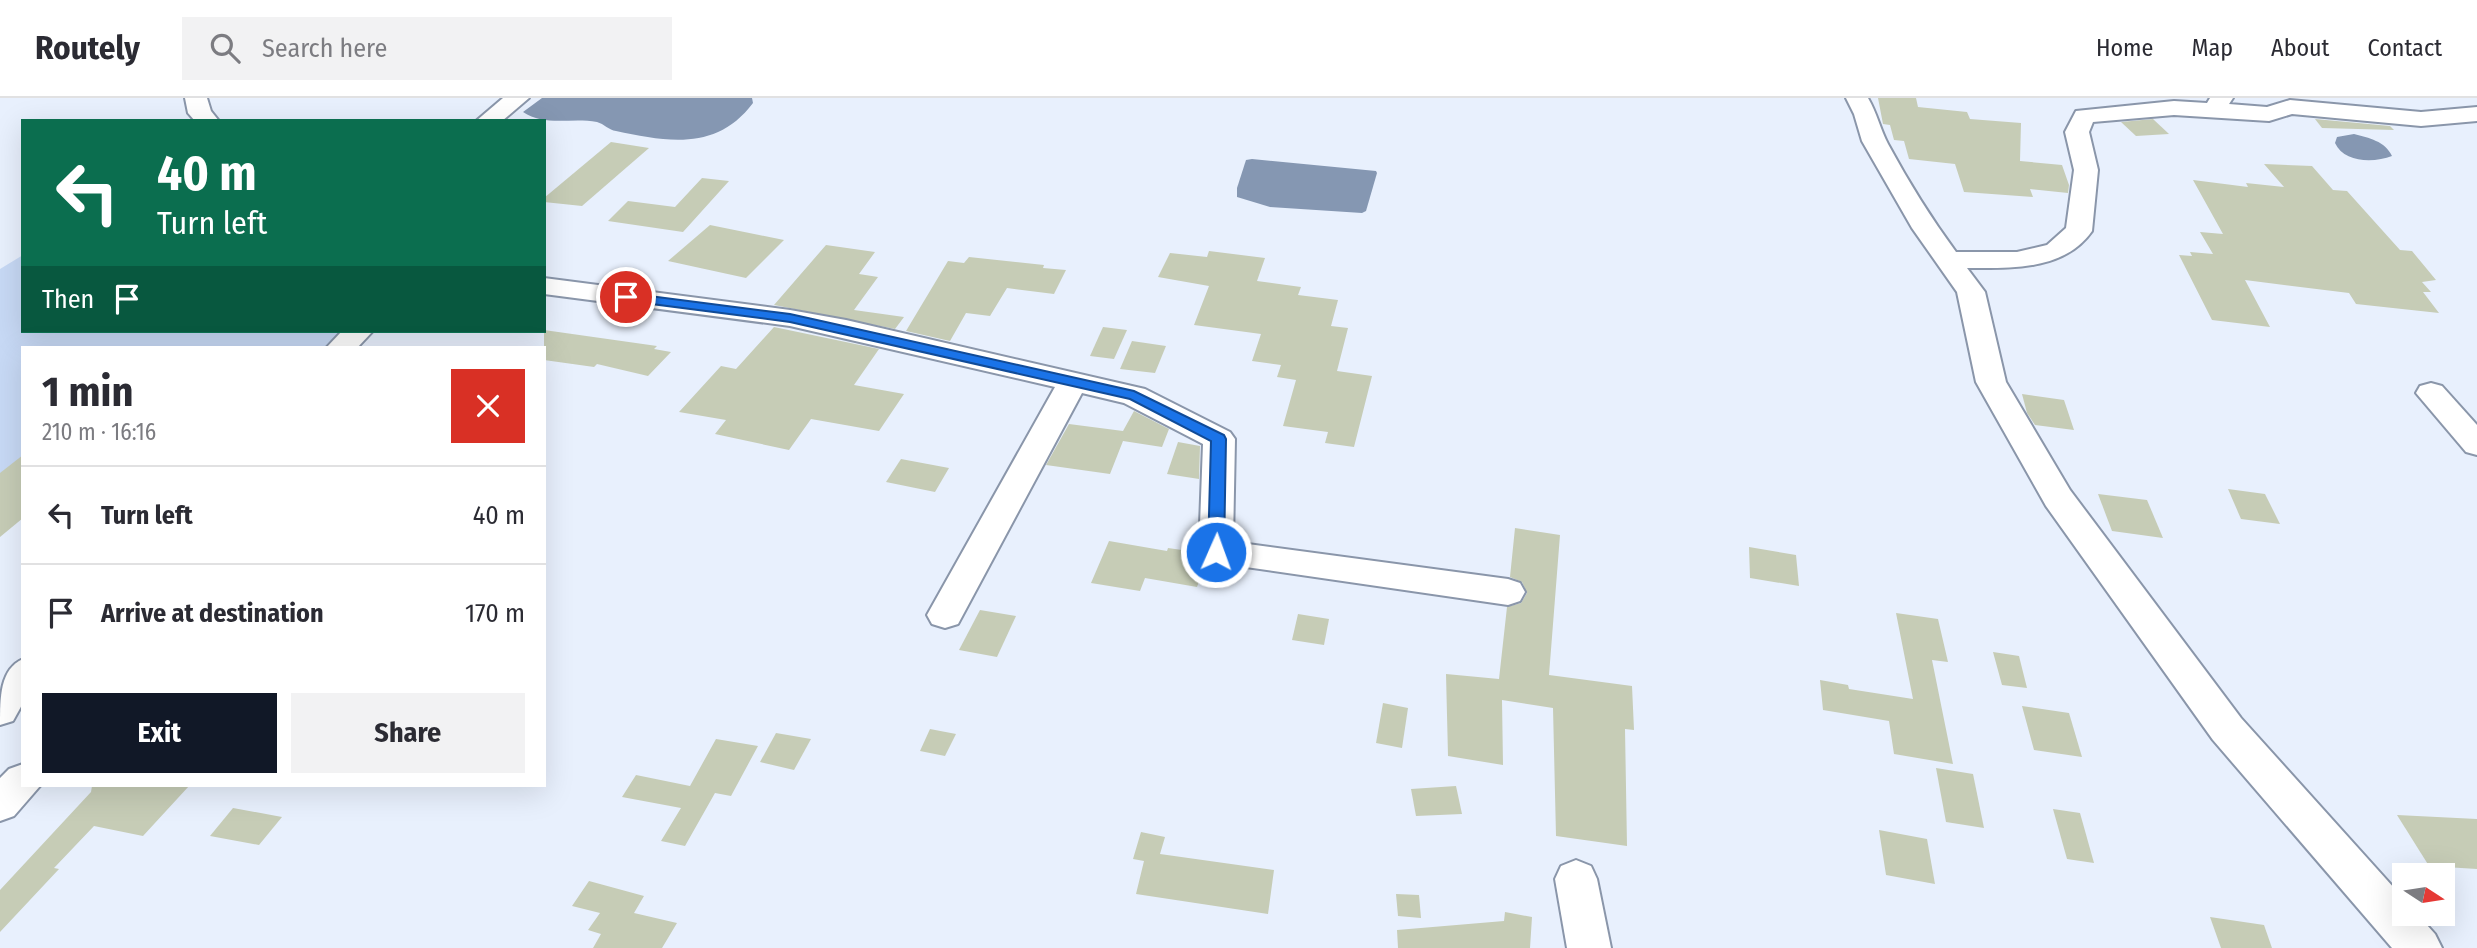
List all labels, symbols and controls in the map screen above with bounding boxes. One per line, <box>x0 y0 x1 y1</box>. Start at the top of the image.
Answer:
search box <box>182 17 672 80</box>
text: Routely <box>35 28 140 68</box>
icon: search <box>206 29 244 67</box>
text: Search here <box>262 33 387 64</box>
text: Home <box>2096 34 2153 62</box>
text: Map <box>2191 34 2233 62</box>
text: About <box>2271 34 2329 62</box>
text: Contact <box>2367 34 2442 62</box>
text: 40 m <box>157 144 257 203</box>
icon: left <box>42 147 133 238</box>
text: Turn left <box>157 204 267 242</box>
pin <box>596 267 656 327</box>
icon: arrive <box>607 278 645 316</box>
icon: arrive <box>108 280 146 318</box>
text: Then <box>42 284 94 315</box>
text: 1 min <box>42 367 133 417</box>
button: close <box>451 369 525 443</box>
text: 210 m · 16:16 <box>42 418 156 446</box>
icon: left <box>42 496 80 534</box>
text: Turn left <box>101 500 193 531</box>
text: 40 m <box>473 500 525 531</box>
position arrow <box>1179 515 1253 589</box>
icon: arrive <box>42 594 80 632</box>
text: Arrive at destination <box>101 598 324 629</box>
text: 170 m <box>465 598 525 629</box>
button: Exit <box>42 693 277 773</box>
button: Share <box>291 693 525 773</box>
north arrow <box>2392 863 2455 926</box>
map controls <box>2392 863 2455 926</box>

